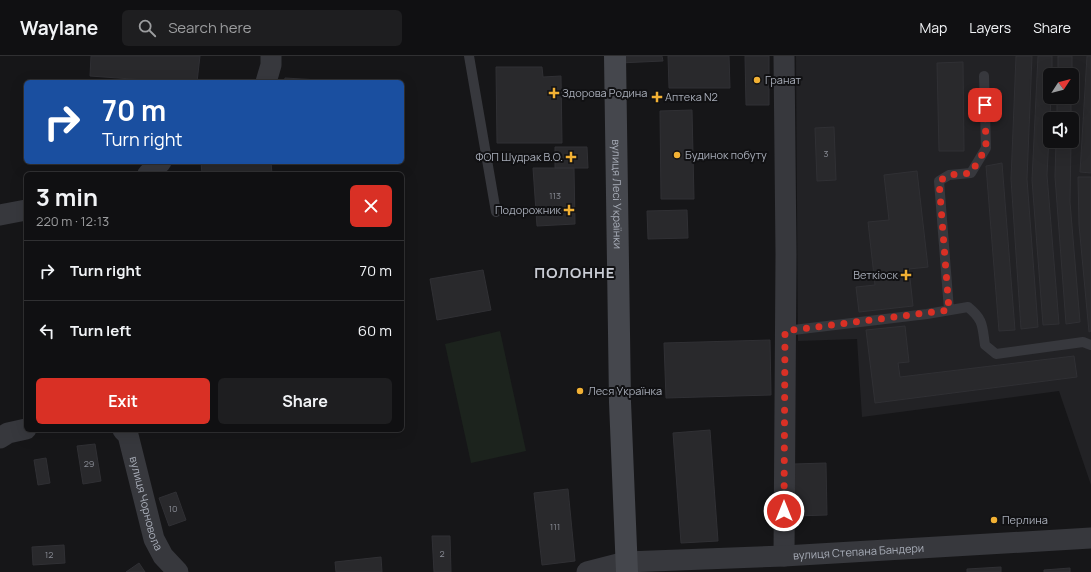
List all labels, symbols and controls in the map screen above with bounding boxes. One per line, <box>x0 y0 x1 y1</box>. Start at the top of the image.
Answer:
search box <box>122 10 402 46</box>
text: Waylane <box>20 15 98 41</box>
icon: search <box>136 17 158 39</box>
text: Search here <box>168 17 252 38</box>
text: Map <box>919 18 947 37</box>
text: Layers <box>969 18 1011 37</box>
text: Share <box>1033 18 1071 37</box>
north arrow <box>1043 68 1079 104</box>
map controls <box>1043 68 1079 148</box>
place label: Гранат <box>765 72 802 87</box>
marker: Гранат <box>752 75 762 85</box>
place label: Здорова Родина <box>562 85 647 100</box>
marker: Здорова Родина <box>549 88 559 98</box>
pin <box>968 88 1002 122</box>
place label: Аптека N2 <box>665 89 718 104</box>
text: 70 m <box>102 91 166 129</box>
marker: Аптека N2 <box>652 92 662 102</box>
icon: arrive <box>974 94 996 116</box>
icon: right <box>36 96 88 148</box>
button: sound <box>1043 112 1079 148</box>
text: Turn right <box>102 127 183 151</box>
street label: вулиця Лесі Українки <box>609 139 626 249</box>
place label: Будинок побуту <box>685 147 767 162</box>
house number: 3 <box>824 147 829 160</box>
place label: ФОП Шудрак В.О. <box>476 149 563 164</box>
marker: Будинок побуту <box>672 150 682 160</box>
marker: ФОП Шудрак В.О. <box>566 152 576 162</box>
text: 3 min <box>36 180 98 213</box>
button: close <box>350 185 392 227</box>
house number: 113 <box>549 189 561 202</box>
place label: Подорожник <box>495 202 562 217</box>
marker: Подорожник <box>564 205 574 215</box>
text: 220 m · 12:13 <box>36 212 109 230</box>
icon: right <box>36 260 58 282</box>
text: Turn right <box>70 260 141 281</box>
text: 70 m <box>360 260 392 281</box>
district label: ПОЛОННЕ <box>534 262 616 283</box>
place label: Веткіоск <box>853 267 899 282</box>
marker: Веткіоск <box>901 270 911 280</box>
icon: left <box>36 320 58 342</box>
text: Turn left <box>70 320 132 341</box>
text: 60 m <box>358 320 392 341</box>
button: Exit <box>36 378 210 424</box>
button: Share <box>218 378 392 424</box>
place label: Леся Українка <box>588 383 662 398</box>
marker: Леся Українка <box>575 386 585 396</box>
street label: вулиця Чорновола <box>127 455 167 553</box>
house number: 29 <box>84 457 94 470</box>
position arrow <box>763 490 805 532</box>
house number: 10 <box>169 502 178 515</box>
place label: Перлина <box>1002 512 1048 527</box>
marker: Перлина <box>989 515 999 525</box>
house number: 111 <box>550 520 560 533</box>
street label: вулиця Степана Бандери <box>792 540 924 562</box>
house number: 2 <box>439 547 445 560</box>
house number: 12 <box>45 548 53 561</box>

